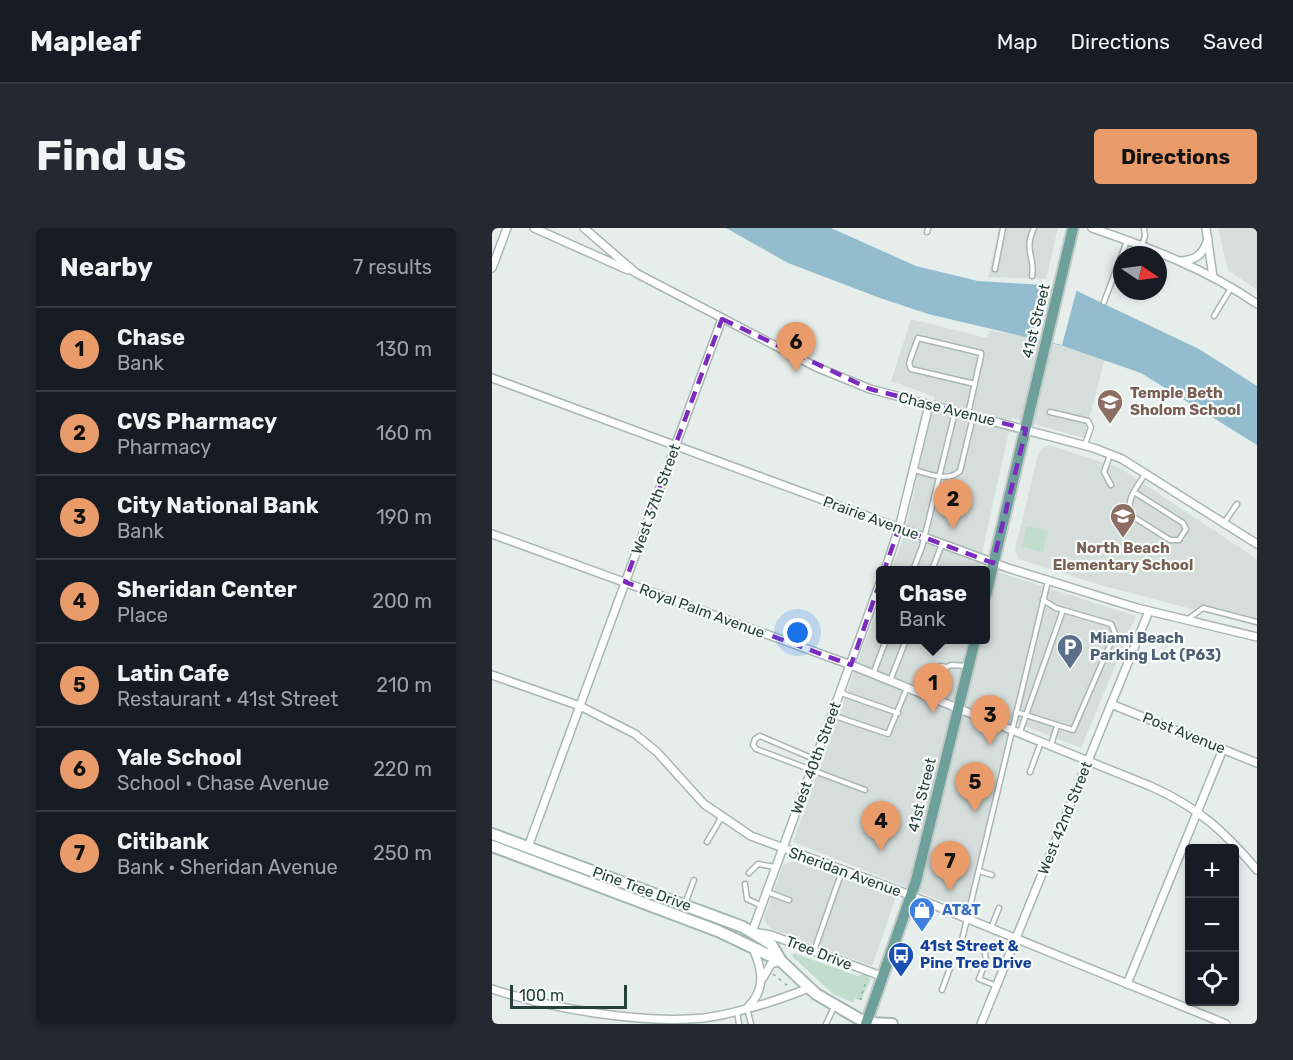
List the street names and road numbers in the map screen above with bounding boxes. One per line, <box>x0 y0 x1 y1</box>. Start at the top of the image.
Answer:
street label: 41st Street <box>1018 282 1054 360</box>
street label: Chase Avenue <box>897 388 997 430</box>
street label: West 37th Street <box>628 441 684 557</box>
street label: Prairie Avenue <box>821 492 921 544</box>
street label: Royal Palm Avenue <box>637 580 767 642</box>
street label: West 40th Street <box>787 699 845 817</box>
street label: Post Avenue <box>1140 708 1228 758</box>
street label: 41st Street <box>904 756 940 834</box>
street label: West 42nd Street <box>1034 759 1096 877</box>
street label: Sheridan Avenue <box>786 843 904 901</box>
street label: Pine Tree Drive <box>590 863 694 915</box>
street label: Tree Drive <box>783 932 855 974</box>

